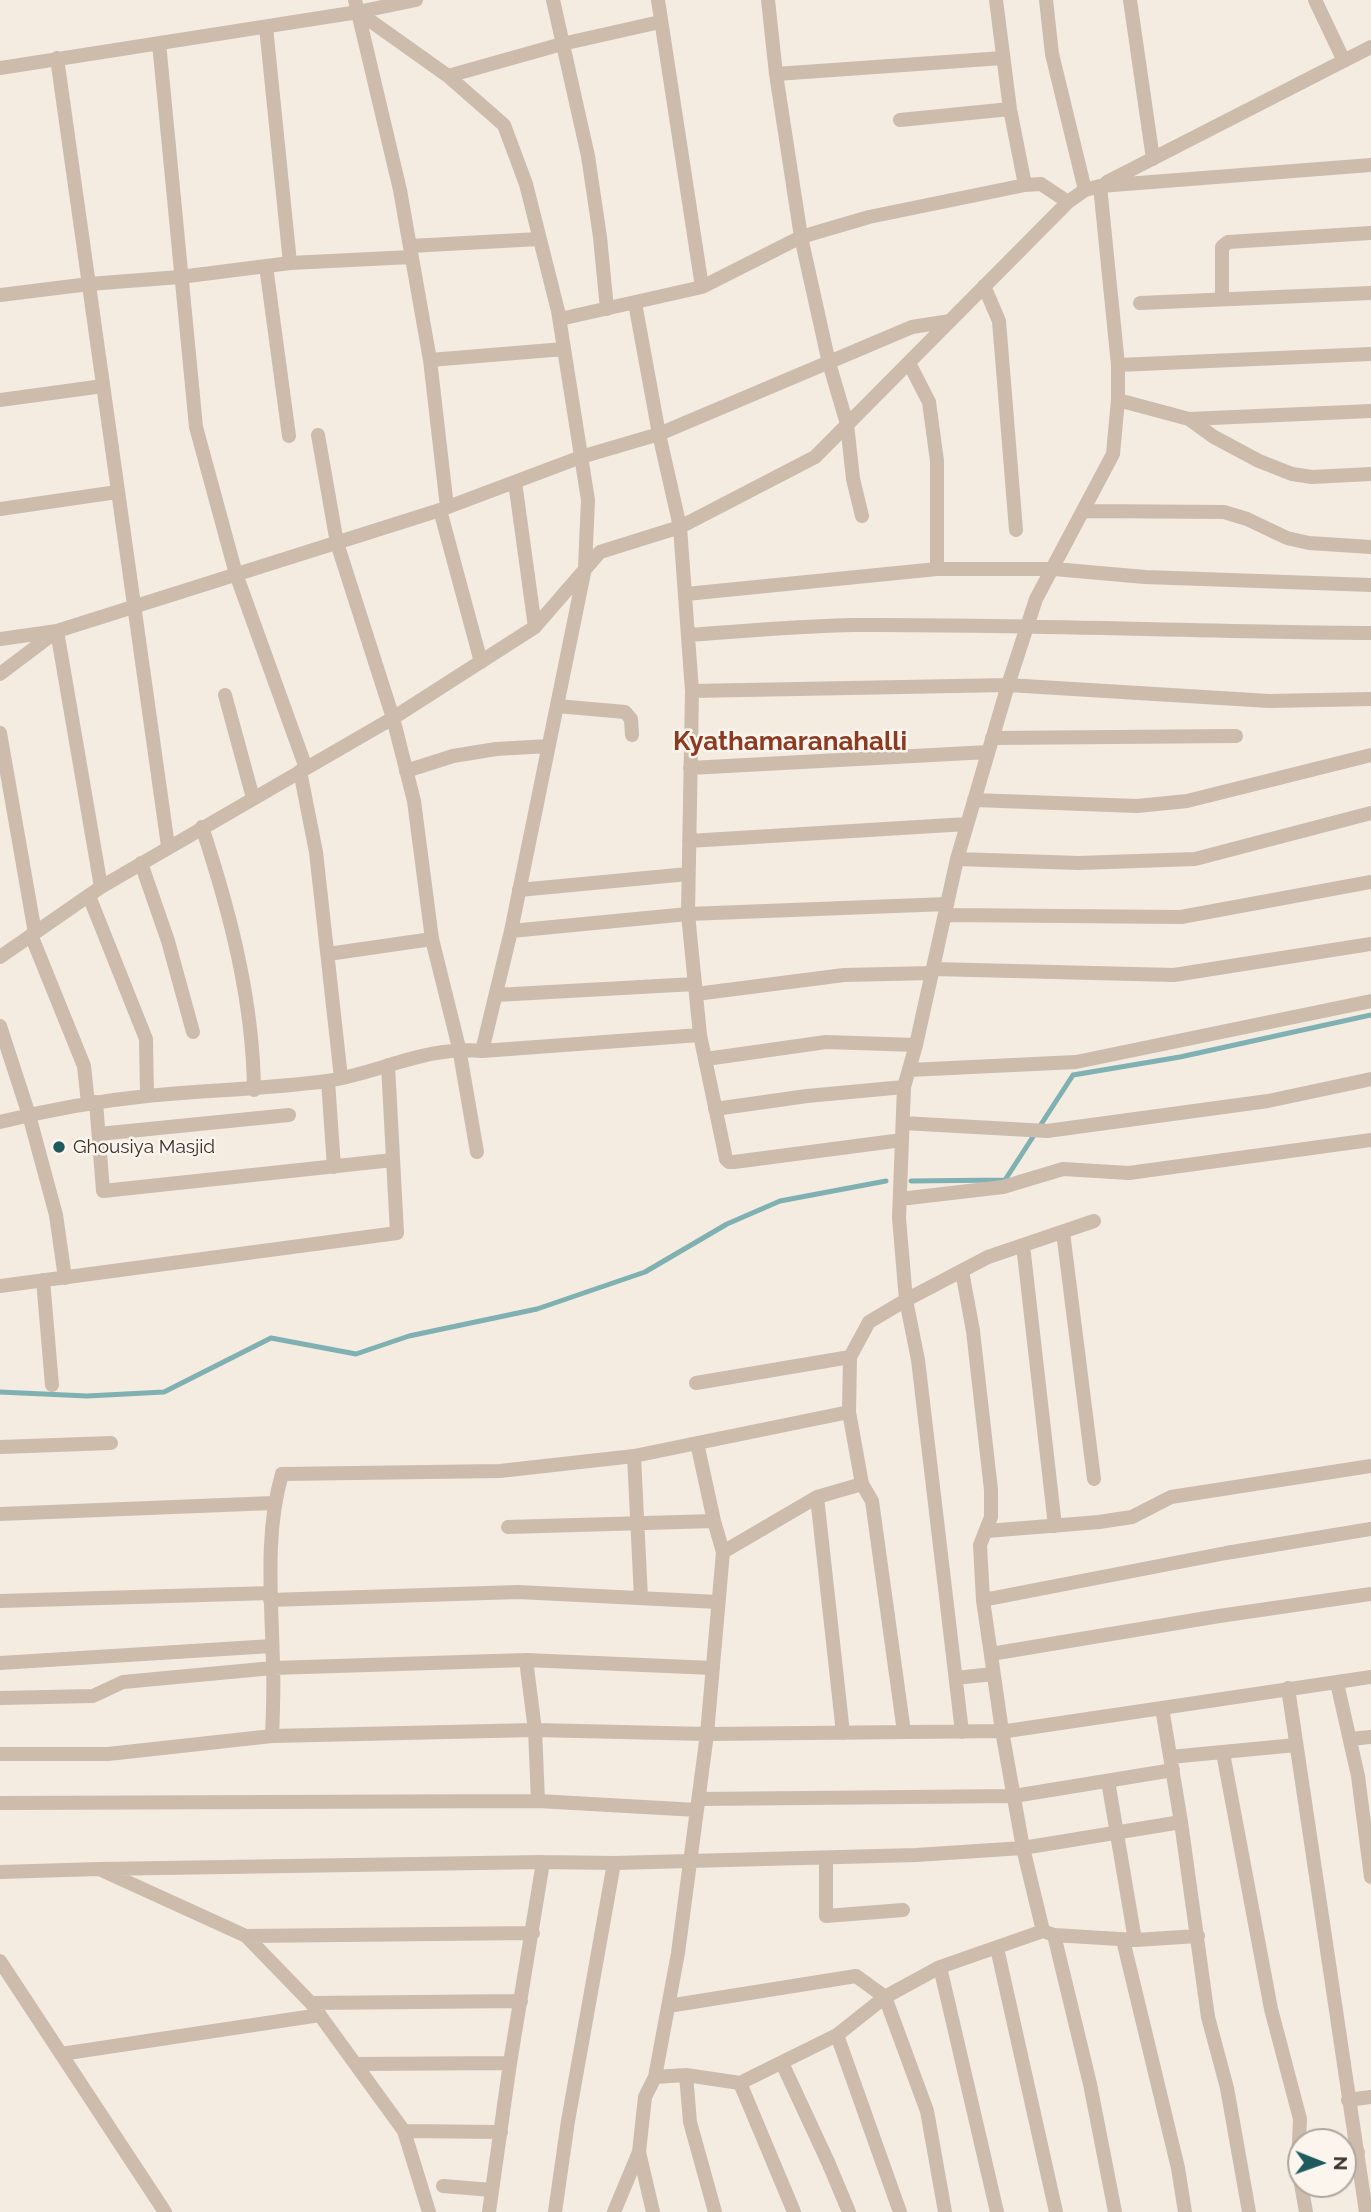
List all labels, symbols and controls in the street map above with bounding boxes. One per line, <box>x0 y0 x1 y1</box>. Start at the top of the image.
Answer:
district label: Kyathamaranahalli <box>673 726 907 758</box>
place label: Ghousiya Masjid <box>73 1136 215 1158</box>
marker: Ghousiya Masjid <box>51 1139 67 1155</box>
north arrow <box>1287 2128 1357 2198</box>
text: N <box>1330 2156 1352 2171</box>

